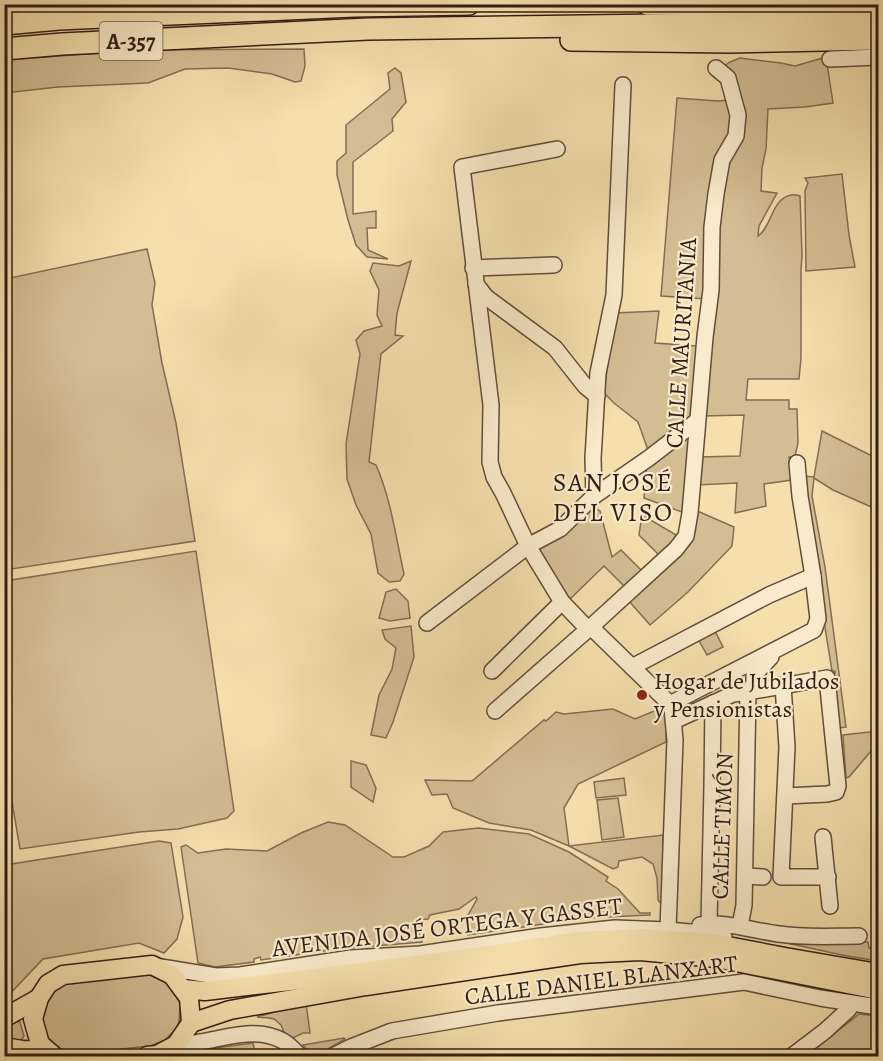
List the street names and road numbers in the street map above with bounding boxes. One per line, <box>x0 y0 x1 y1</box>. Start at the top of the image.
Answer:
road number: A-357 <box>100 22 162 60</box>
street label: CALLE MAURITANIA <box>658 236 704 449</box>
street label: CALLE TIMÓN <box>703 752 741 900</box>
street label: AVENIDA JOSÉ ORTEGA Y GASSET <box>269 890 624 964</box>
street label: CALLE DANIEL BLANXART <box>463 947 739 1013</box>

